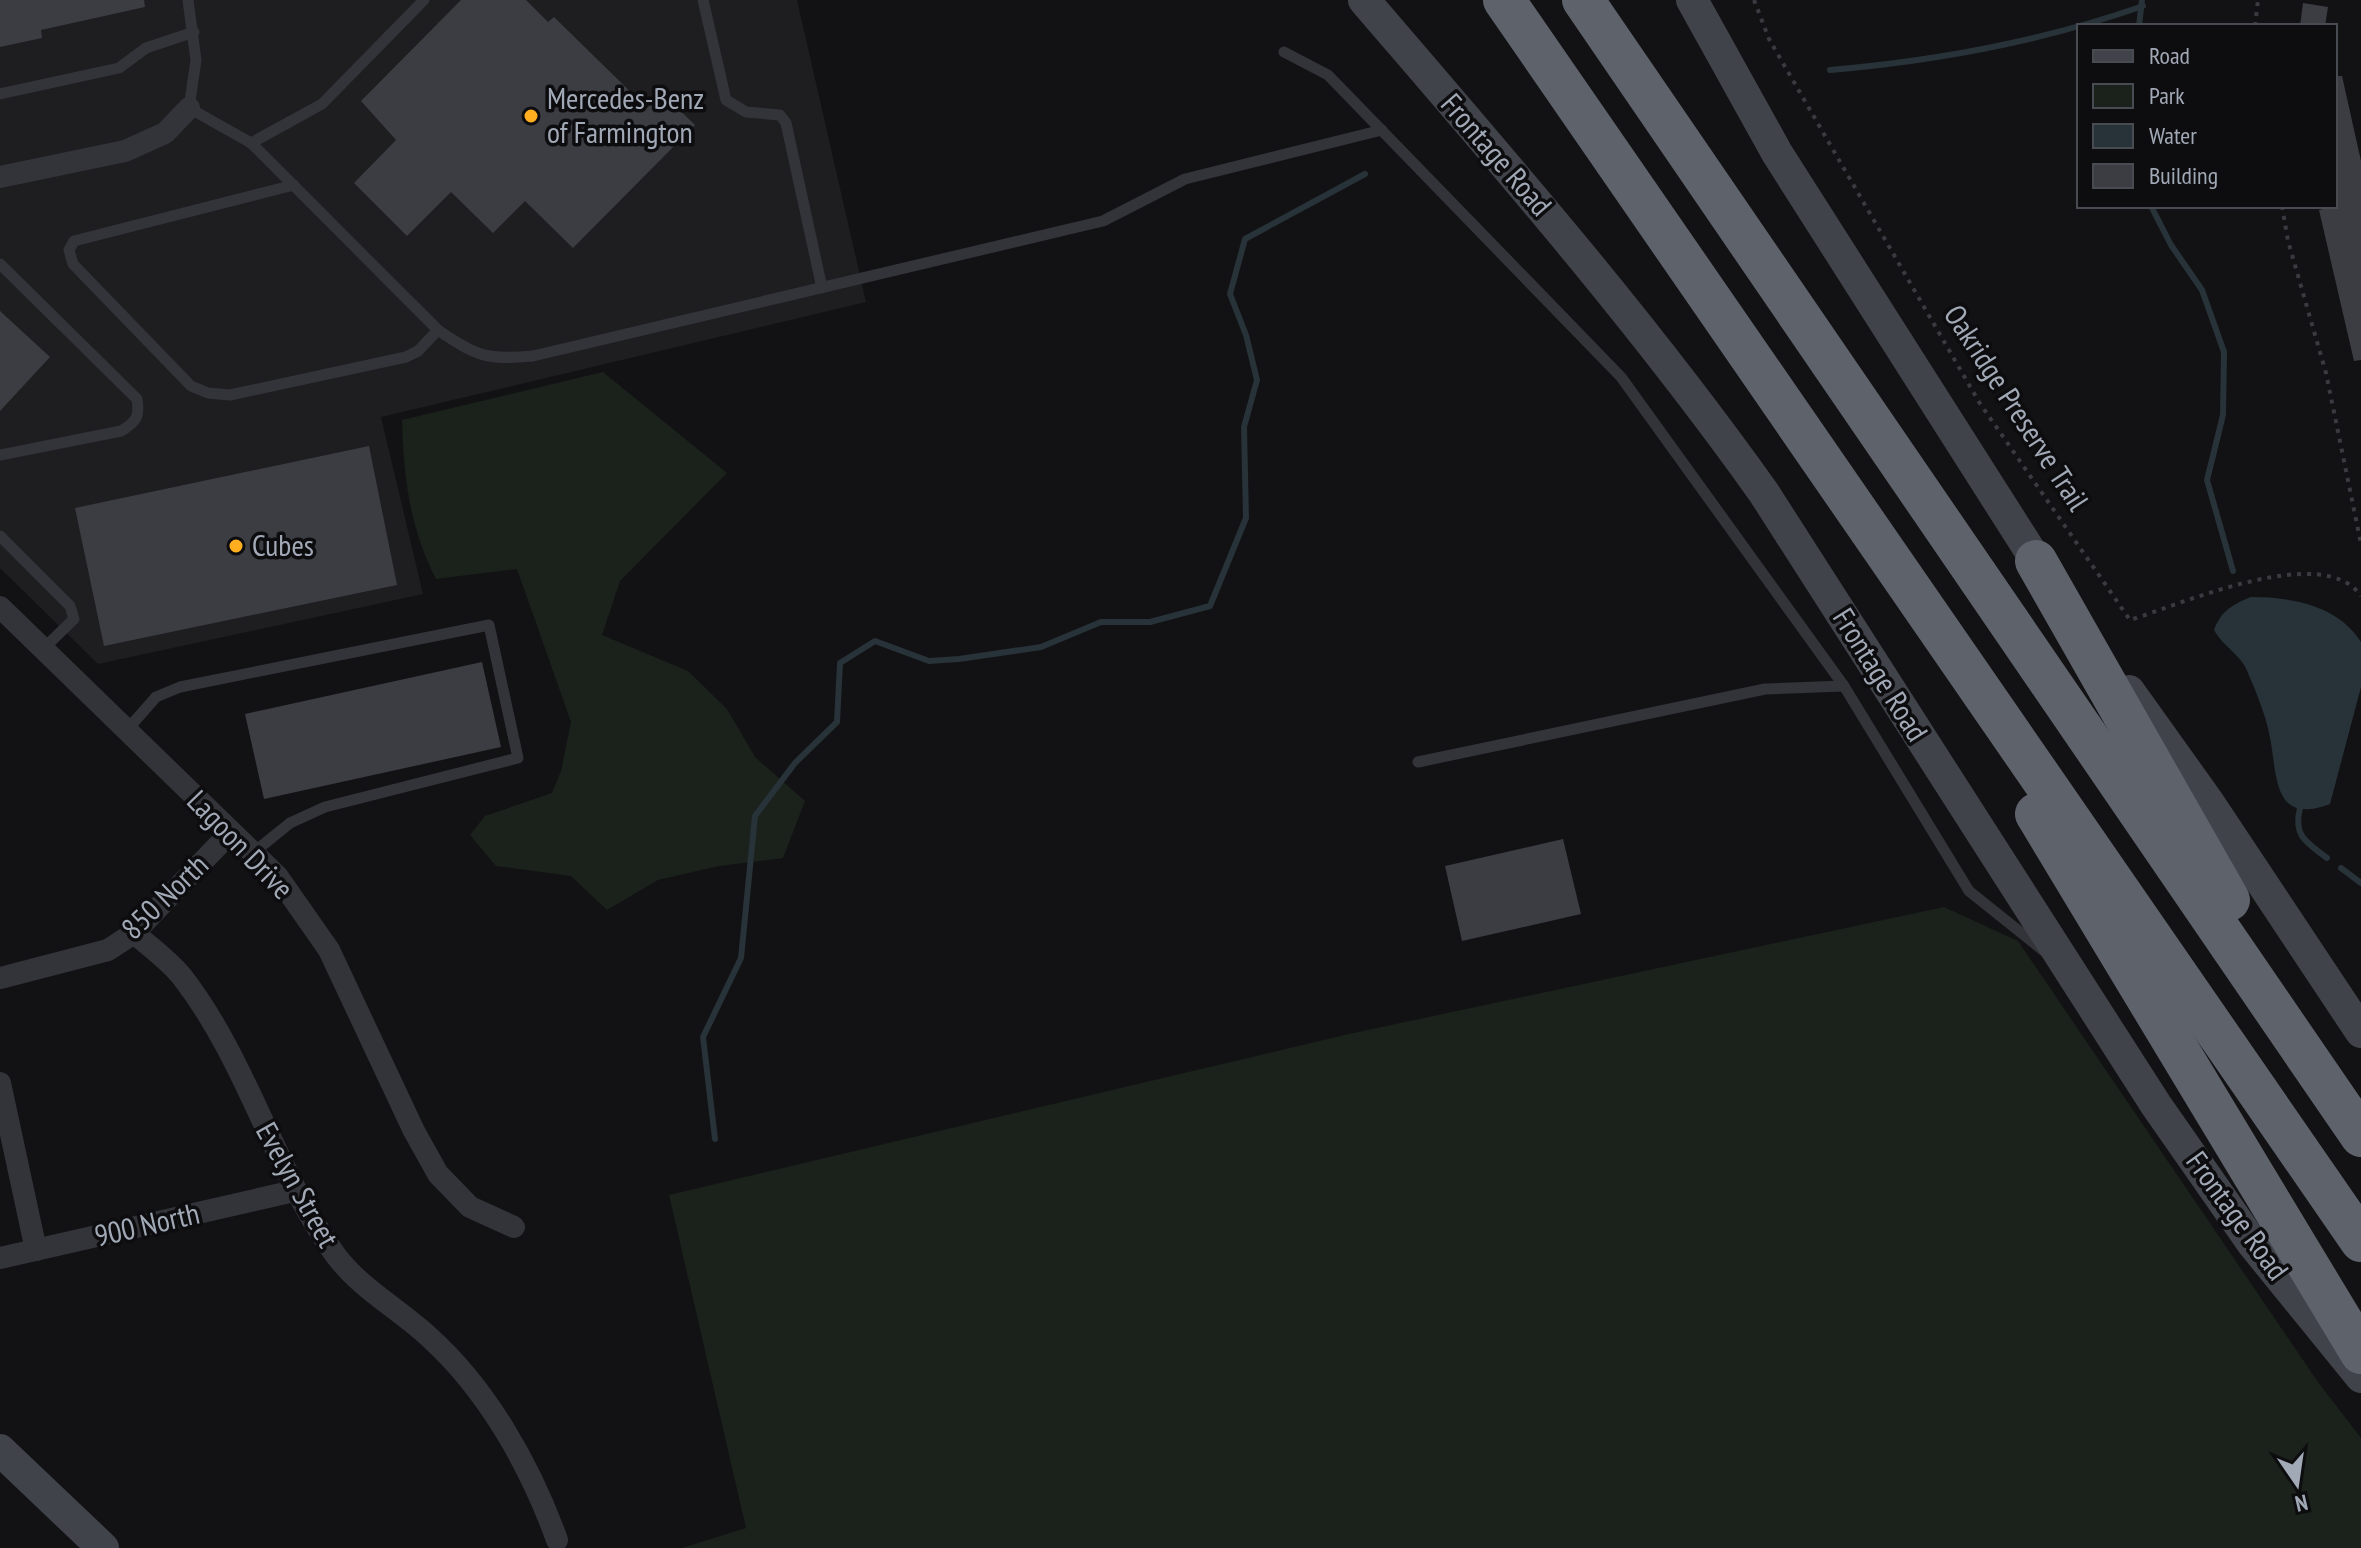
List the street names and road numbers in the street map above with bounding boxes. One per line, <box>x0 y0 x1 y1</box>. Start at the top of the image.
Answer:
street label: Frontage Road <box>1433 85 1561 223</box>
street label: Oakridge Preserve Trail <box>1936 297 2098 518</box>
street label: Frontage Road <box>1825 600 1938 748</box>
street label: Lagoon Drive <box>179 781 303 907</box>
street label: 850 North <box>112 845 216 947</box>
street label: Evelyn Street <box>248 1115 349 1254</box>
street label: Frontage Road <box>2178 1143 2298 1287</box>
street label: 900 North <box>90 1193 203 1255</box>

